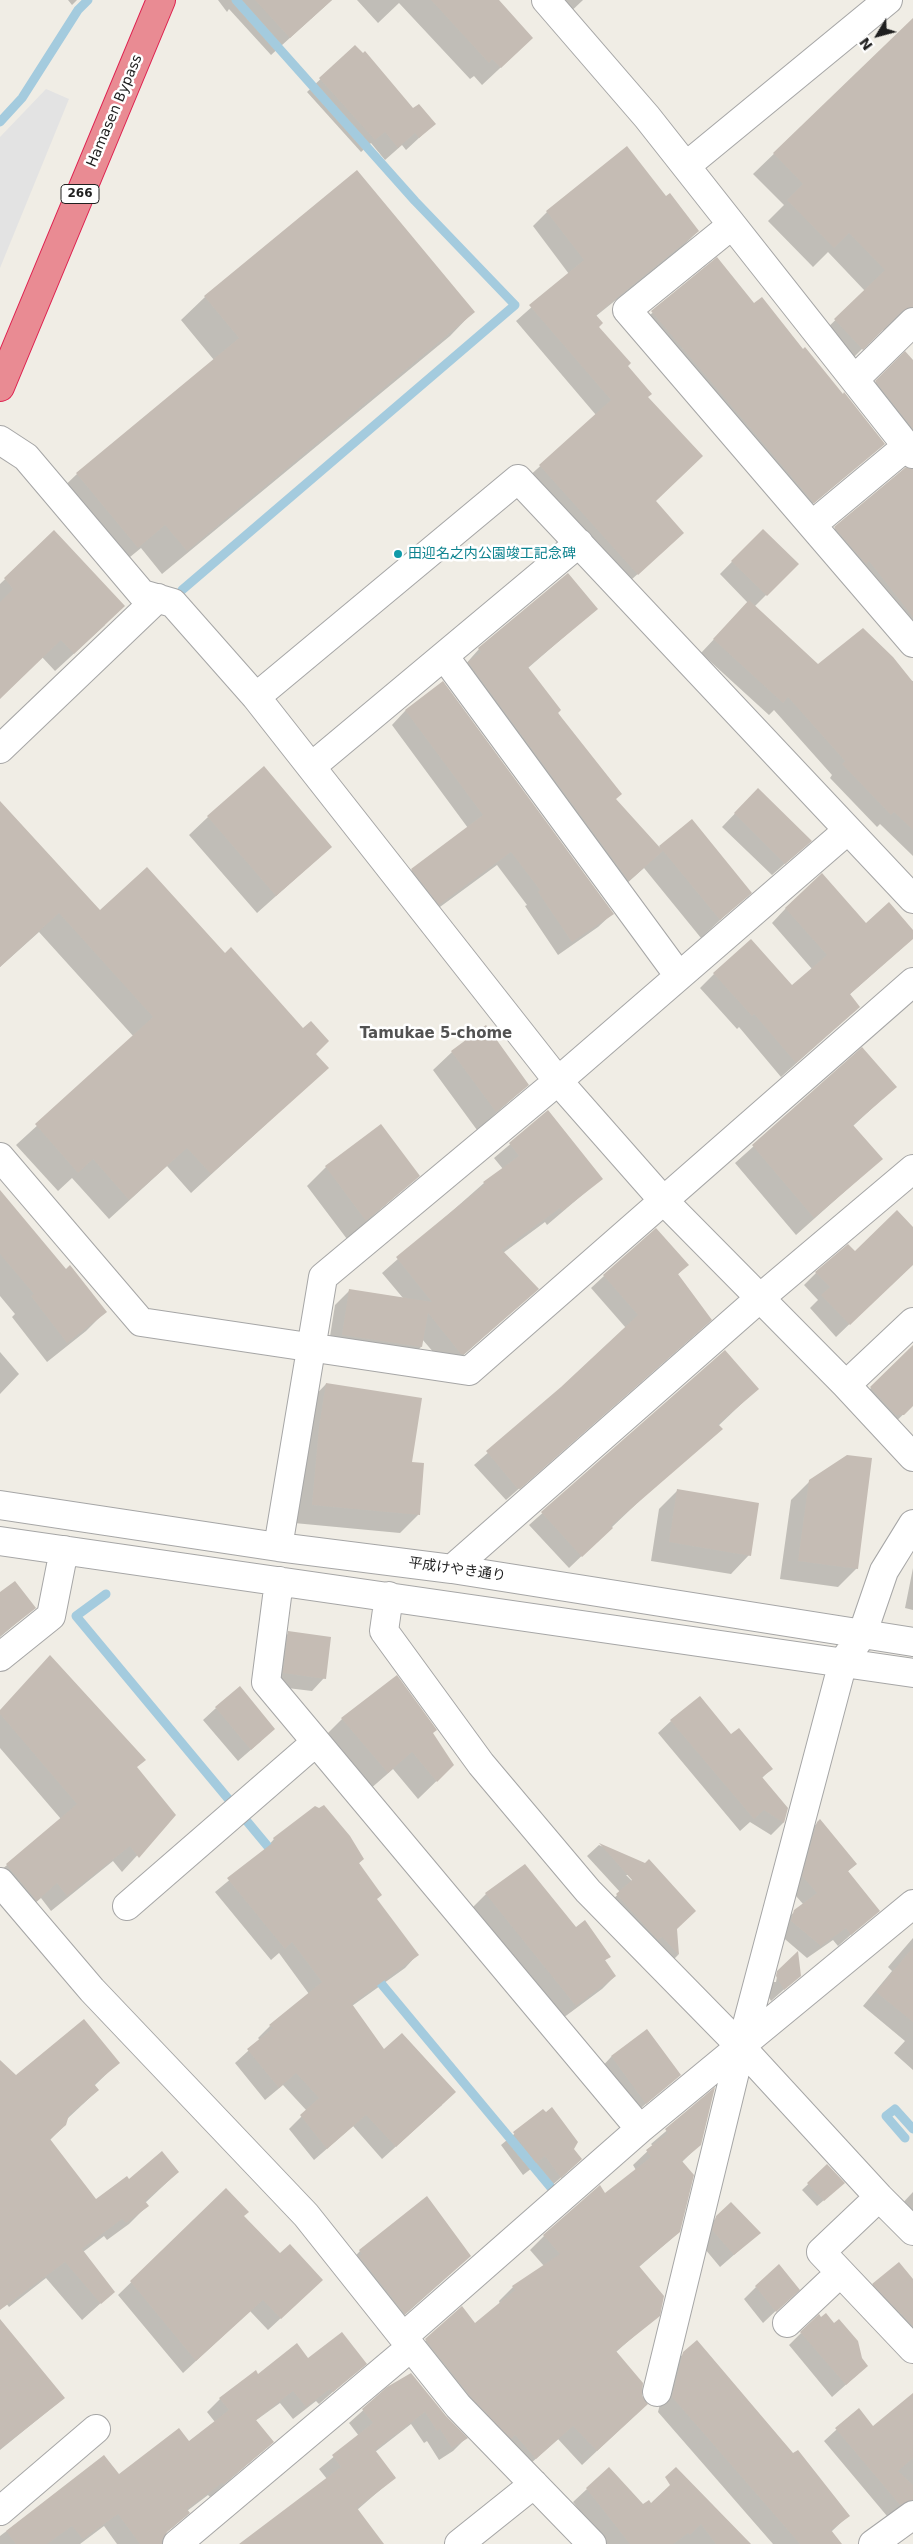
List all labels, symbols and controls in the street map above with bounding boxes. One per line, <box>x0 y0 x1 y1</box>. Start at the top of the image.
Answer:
north arrow <box>853 10 903 60</box>
text: N <box>856 35 876 54</box>
street label: Hamasen Bypass <box>84 52 146 170</box>
road number: 266 <box>61 184 99 203</box>
place label: 田迎名之内公園竣工記念碑 <box>408 546 576 562</box>
marker: 田迎名之内公園竣工記念碑 <box>392 548 404 560</box>
district label: Tamukae 5-chome <box>360 1025 512 1043</box>
street label: 平成けやき通り <box>407 1555 507 1585</box>

